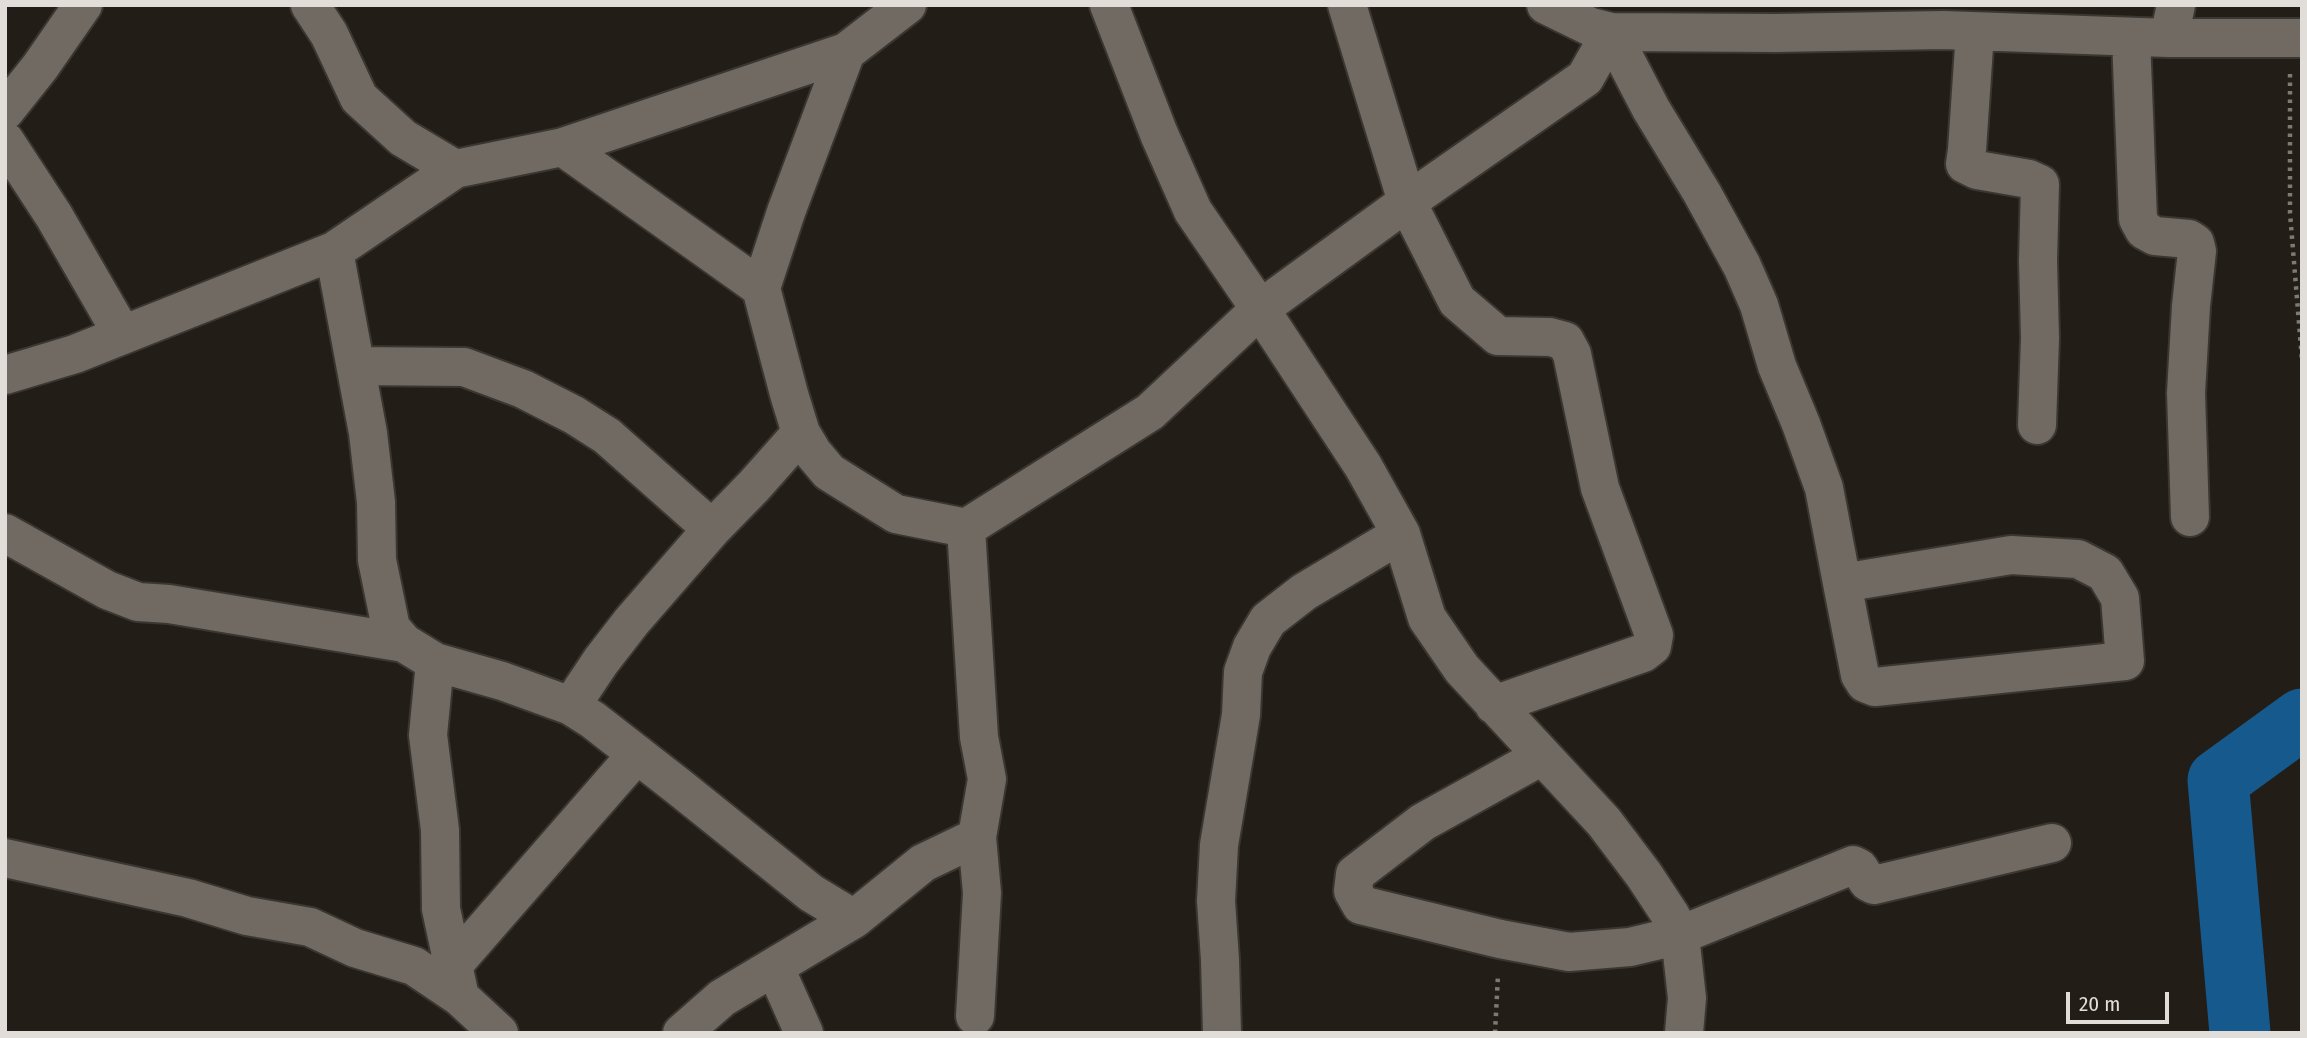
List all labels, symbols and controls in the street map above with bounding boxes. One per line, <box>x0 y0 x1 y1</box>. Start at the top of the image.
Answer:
scale bar <box>2069 978 2172 1022</box>
text: 20 m <box>2079 991 2120 1017</box>

